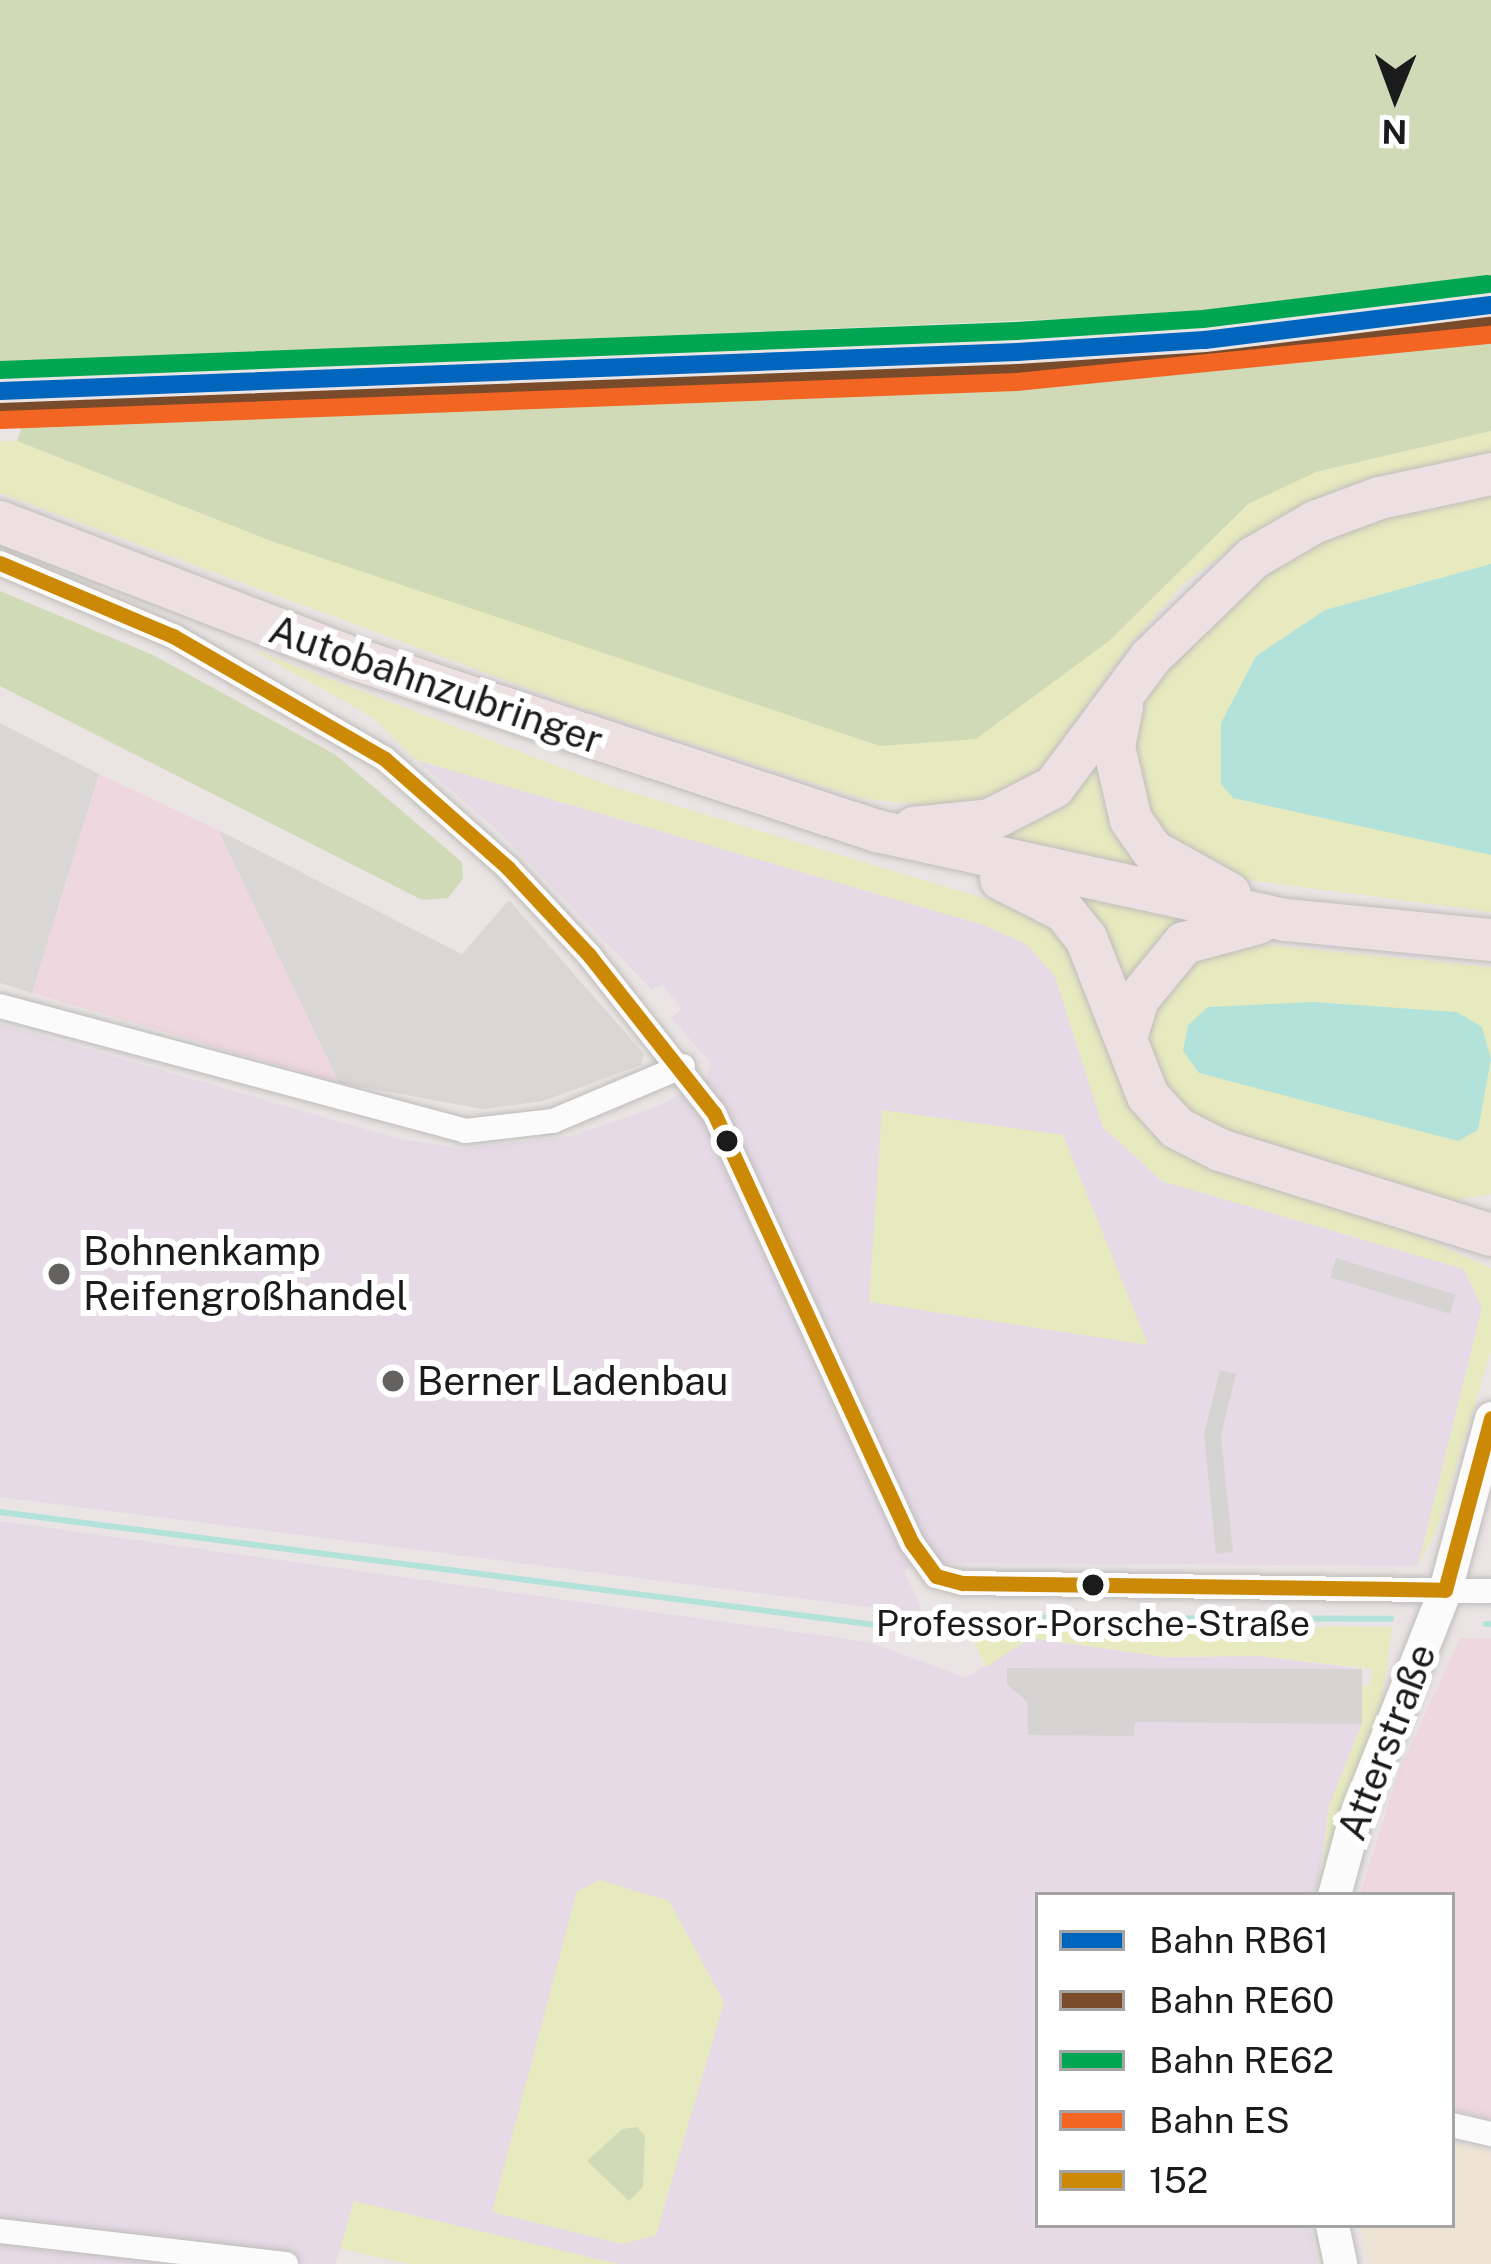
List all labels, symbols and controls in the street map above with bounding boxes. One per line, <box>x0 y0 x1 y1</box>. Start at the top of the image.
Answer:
north arrow <box>1335 36 1455 156</box>
text: N <box>1381 113 1408 151</box>
street label: Autobahnzubringer <box>263 606 609 764</box>
unlabelled marker <box>716 1130 738 1152</box>
place label: Bohnenkamp Reifengroßhandel <box>83 1229 408 1320</box>
marker: Bohnenkamp Reifengroßhandel <box>46 1261 72 1287</box>
place label: Berner Ladenbau <box>417 1358 728 1404</box>
marker: Berner Ladenbau <box>380 1368 406 1394</box>
marker: Professor-Porsche-Straße <box>1082 1574 1104 1596</box>
place label: Professor-Porsche-Straße <box>876 1602 1310 1646</box>
street label: Atterstraße <box>1328 1637 1446 1847</box>
legend <box>1035 1892 1455 2228</box>
text: Bahn RB61 <box>1149 1919 1329 1961</box>
text: Bahn RE60 <box>1149 1979 1334 2021</box>
text: Bahn RE62 <box>1149 2039 1334 2081</box>
text: Bahn ES <box>1149 2099 1290 2141</box>
text: 152 <box>1149 2159 1208 2201</box>

